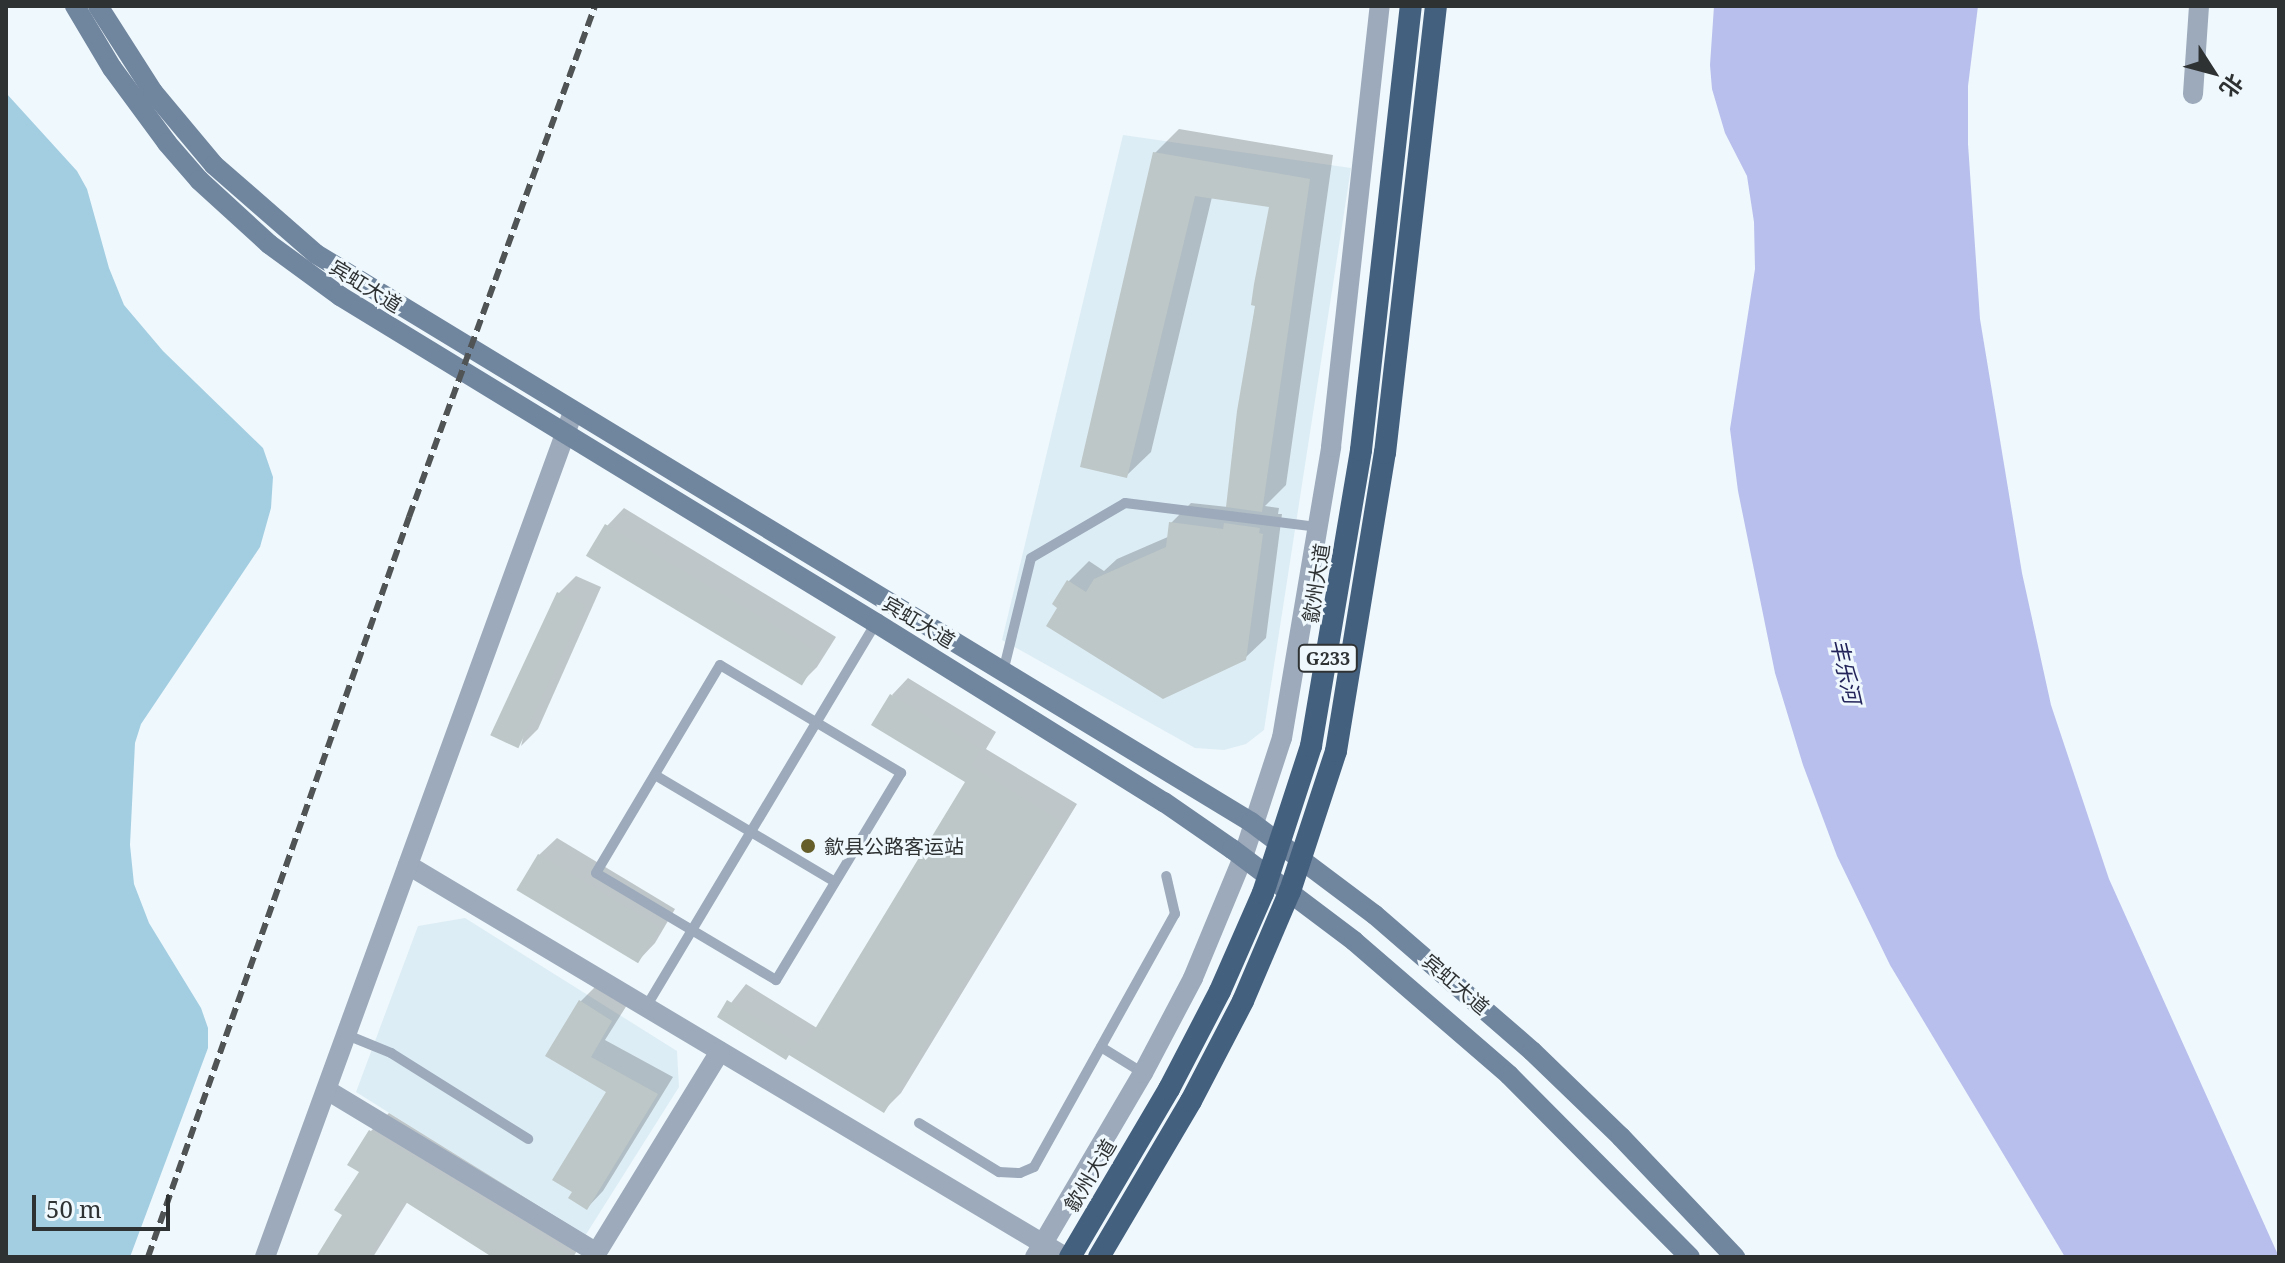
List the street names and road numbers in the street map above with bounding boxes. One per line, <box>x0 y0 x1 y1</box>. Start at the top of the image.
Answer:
street label: 宾虹大道 <box>326 255 406 317</box>
street label: 歙州大道 <box>1298 542 1334 624</box>
street label: 宾虹大道 <box>879 591 959 653</box>
road number: G233 <box>1296 644 1360 672</box>
street label: 宾虹大道 <box>1418 949 1494 1019</box>
street label: 歙州大道 <box>1059 1135 1121 1215</box>

